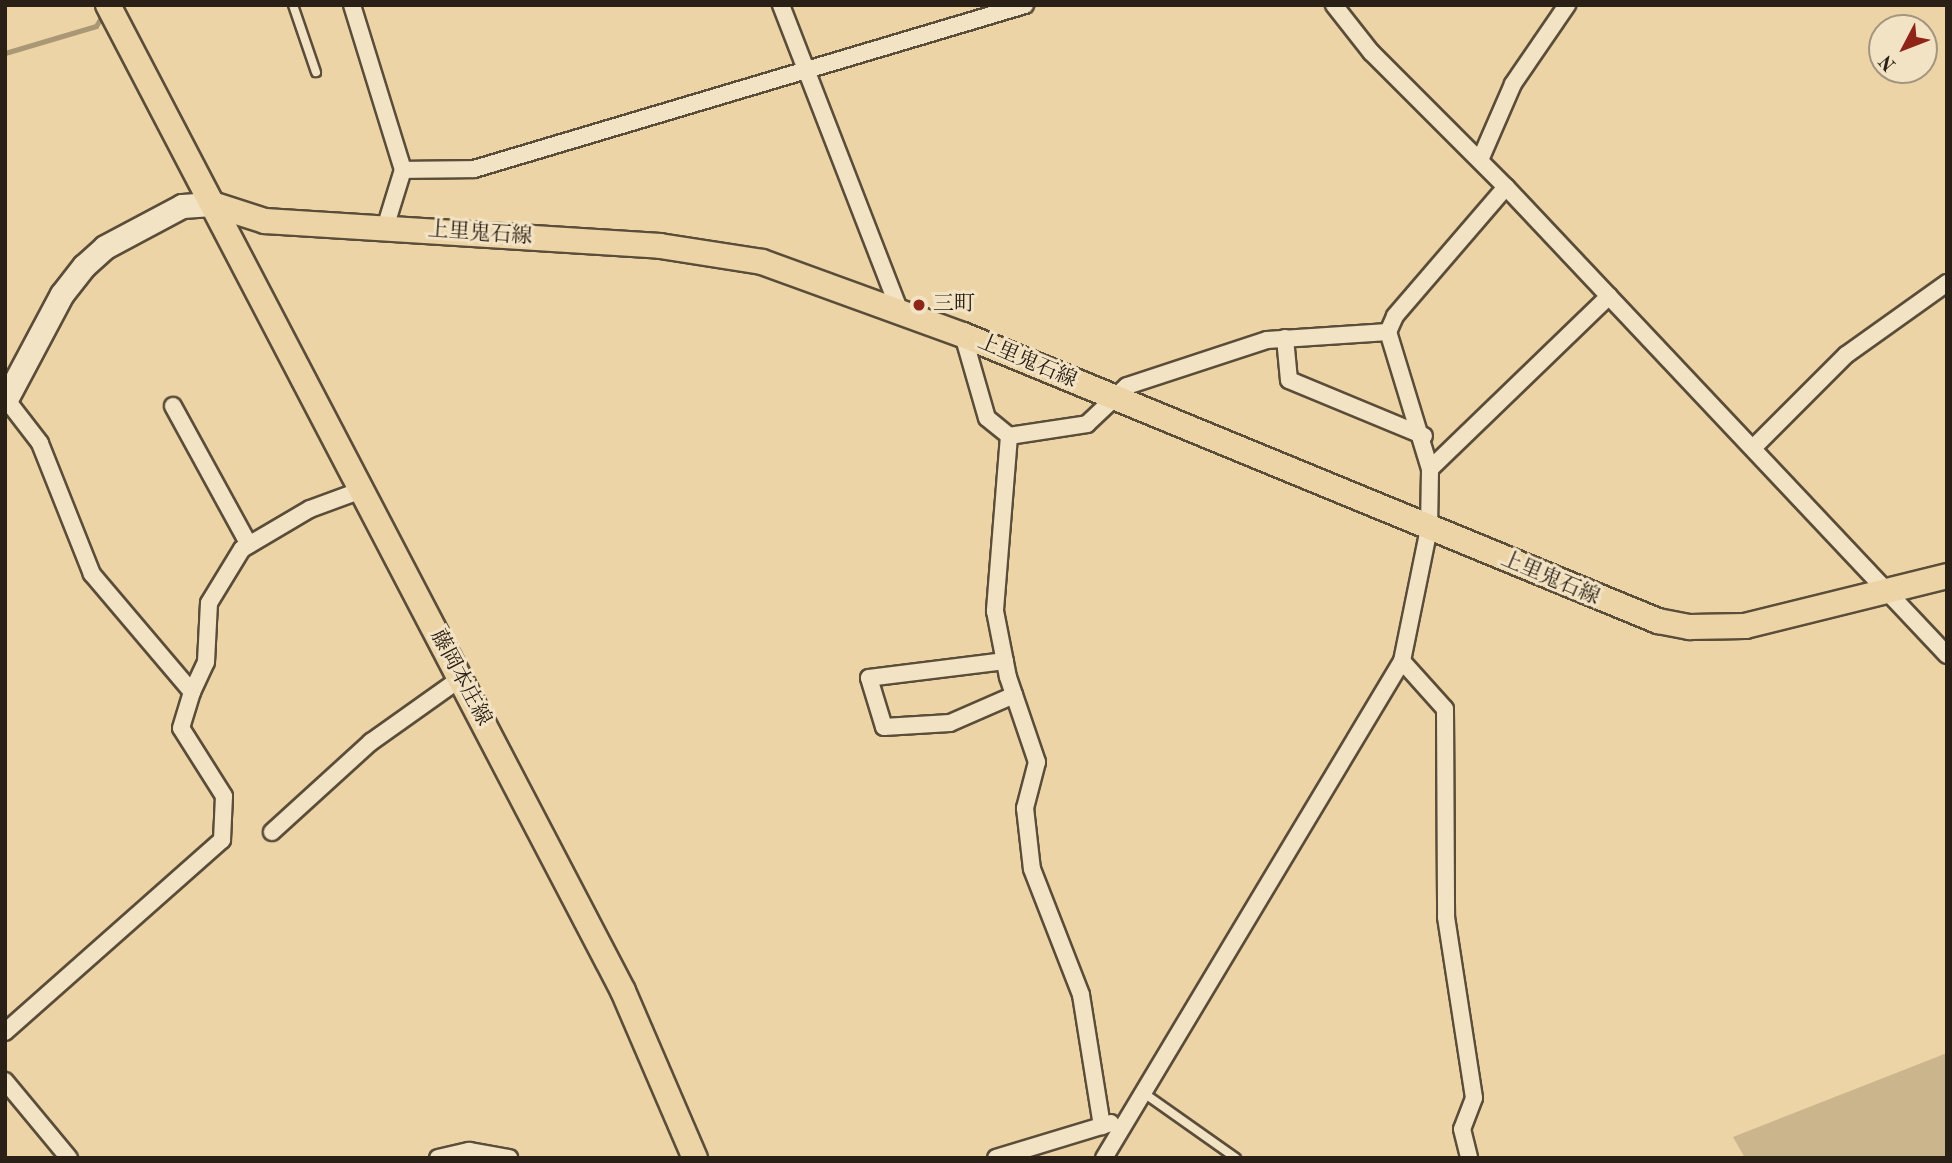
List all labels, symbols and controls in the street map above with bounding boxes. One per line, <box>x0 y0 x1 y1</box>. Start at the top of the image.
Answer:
north arrow <box>1868 14 1938 84</box>
text: N <box>1877 50 1900 74</box>
street label: 上里鬼石線 <box>427 218 533 250</box>
place label: 三町 <box>933 292 975 318</box>
marker: 三町 <box>911 297 927 313</box>
street label: 上里鬼石線 <box>974 330 1080 394</box>
street label: 上里鬼石線 <box>1497 547 1603 611</box>
street label: 藤岡本庄線 <box>424 626 496 730</box>

